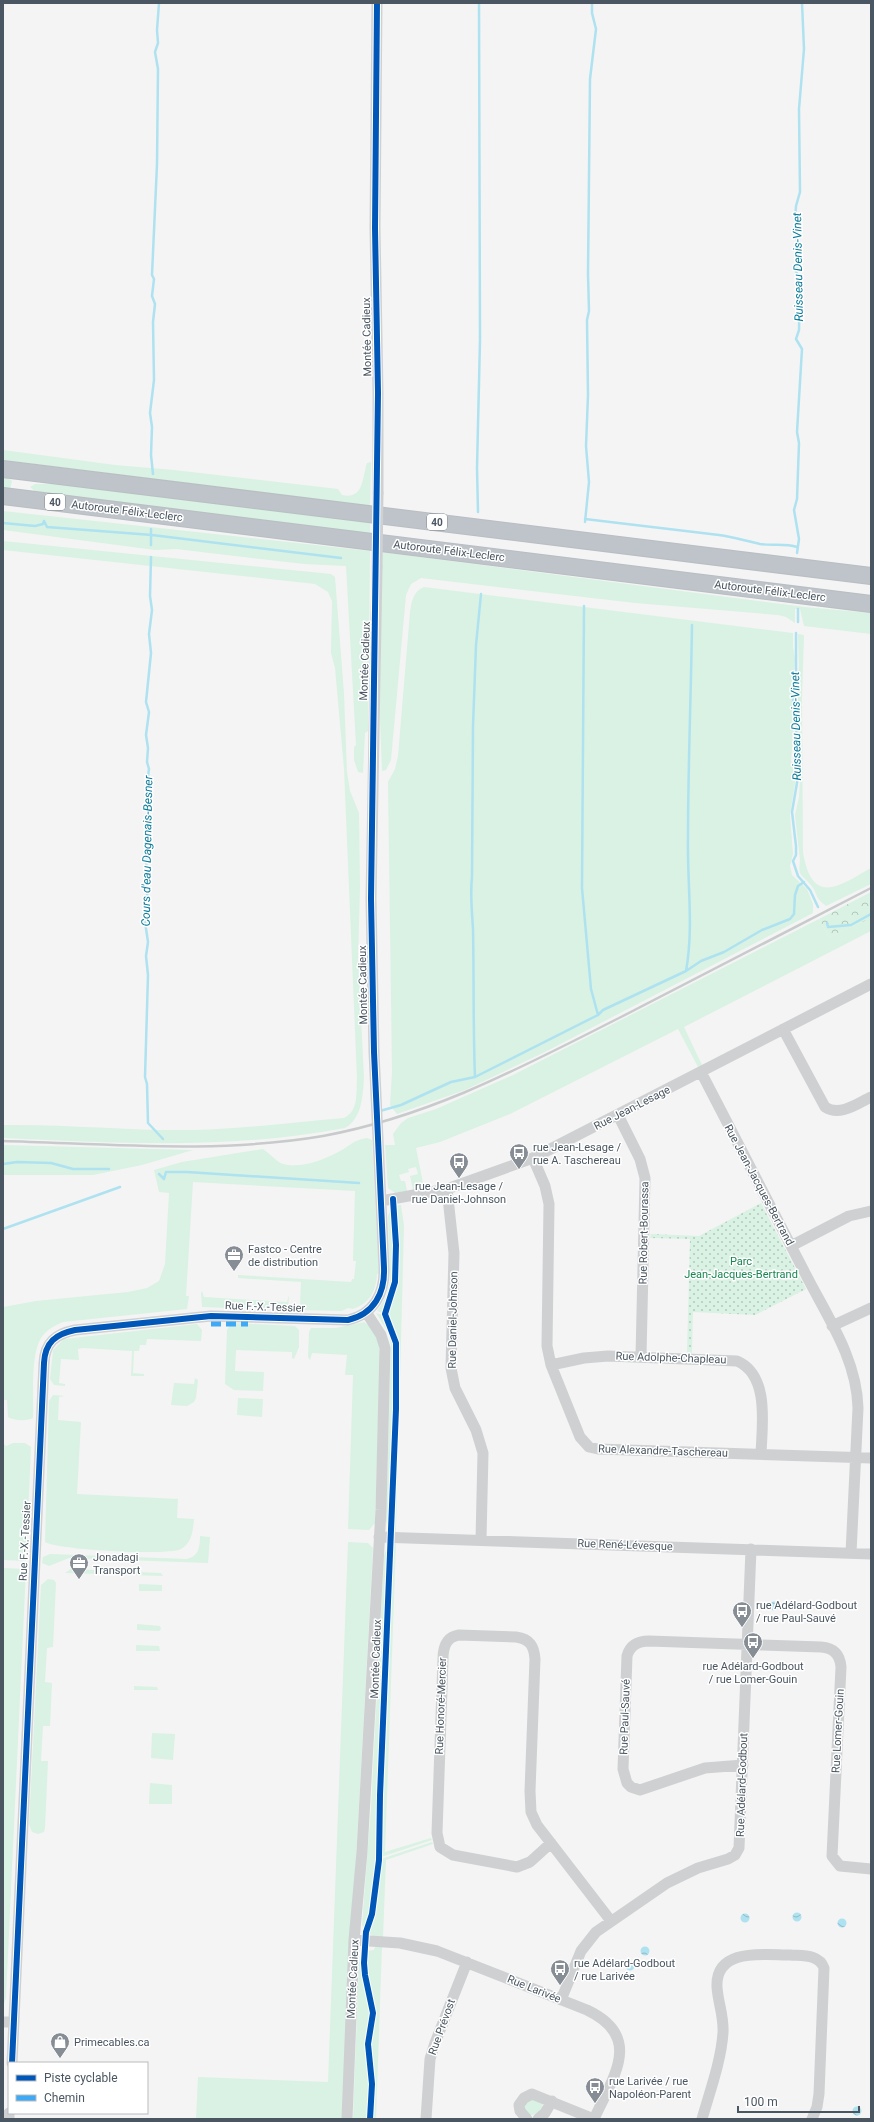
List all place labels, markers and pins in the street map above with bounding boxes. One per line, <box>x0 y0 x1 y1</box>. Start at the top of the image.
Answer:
place label: rue Jean-Lesage / rue A. Taschereau <box>533 1141 622 1167</box>
bus stop icon: rue Jean-Lesage / rue A. Taschereau <box>508 1142 530 1170</box>
bus stop icon: rue Jean-Lesage / rue Daniel-Johnson <box>448 1151 470 1179</box>
place label: rue Jean-Lesage / rue Daniel-Johnson <box>412 1180 506 1206</box>
place label: Fastco - Centre de distribution <box>248 1243 322 1269</box>
office icon: Fastco - Centre de distribution <box>223 1244 245 1272</box>
place label: Jonadagi Transport <box>93 1551 141 1577</box>
office icon: Jonadagi Transport <box>68 1552 90 1580</box>
place label: rue Adélard-Godbout / rue Paul-Sauvé <box>756 1599 858 1625</box>
bus stop icon: rue Adélard-Godbout / rue Paul-Sauvé <box>731 1600 753 1628</box>
bus stop icon: rue Adélard-Godbout / rue Lomer-Gouin <box>742 1631 764 1659</box>
place label: rue Adélard-Godbout / rue Lomer-Gouin <box>702 1660 804 1686</box>
place label: rue Adélard-Godbout / rue Larivée <box>574 1957 676 1983</box>
bus stop icon: rue Adélard-Godbout / rue Larivée <box>549 1958 571 1986</box>
shop icon: Primecables.ca <box>49 2031 71 2059</box>
place label: Primecables.ca <box>74 2036 150 2049</box>
place label: rue Larivée / rue Napoléon-Parent <box>609 2075 692 2101</box>
bus stop icon: rue Larivée / rue Napoléon-Parent <box>584 2076 606 2104</box>

